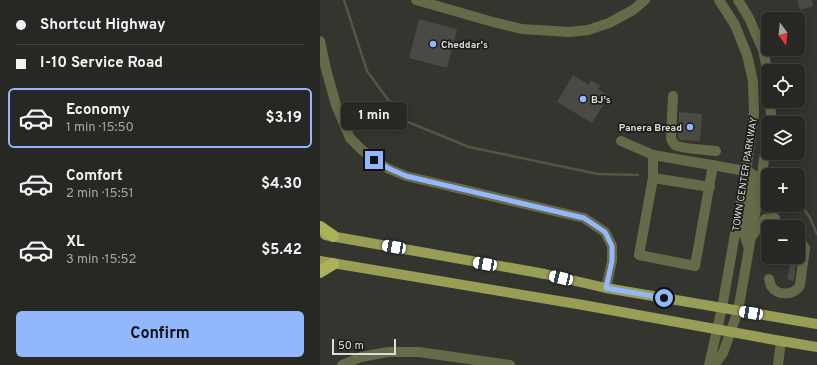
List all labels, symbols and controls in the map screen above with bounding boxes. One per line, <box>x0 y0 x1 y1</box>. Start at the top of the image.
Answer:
north arrow <box>761 12 805 56</box>
map controls <box>761 12 805 264</box>
text: Shortcut Highway <box>40 16 166 35</box>
marker: Cheddar's <box>428 39 438 49</box>
place label: Cheddar's <box>441 39 488 52</box>
text: I-10 Service Road <box>40 54 163 73</box>
button: locate <box>761 64 805 108</box>
marker: BJ's <box>578 94 588 104</box>
place label: BJ's <box>591 94 611 107</box>
icon: car <box>18 100 54 136</box>
text: Economy <box>66 101 130 120</box>
callout: 1 min <box>341 102 407 130</box>
text: 1 min <box>358 108 390 124</box>
text: $3.19 <box>265 109 302 128</box>
street label: TOWN CENTER PARKWAY <box>730 116 761 232</box>
button: layers <box>761 116 805 160</box>
text: 1 min · 15:50 <box>66 120 134 136</box>
place label: Panera Bread <box>619 122 682 135</box>
marker: Panera Bread <box>685 122 695 132</box>
route end <box>365 151 383 169</box>
icon: car <box>18 166 54 202</box>
text: Comfort <box>66 167 123 186</box>
button: + <box>761 168 805 212</box>
text: $4.30 <box>261 175 302 194</box>
text: 2 min · 15:51 <box>66 186 134 202</box>
button: − <box>761 220 805 264</box>
icon: car <box>18 232 54 268</box>
text: XL <box>66 233 84 252</box>
car <box>381 239 407 255</box>
text: $5.42 <box>261 241 302 260</box>
text: 3 min · 15:52 <box>66 252 136 268</box>
car <box>472 256 498 272</box>
car <box>548 269 574 287</box>
route start <box>655 289 673 307</box>
car <box>738 305 764 321</box>
button: Confirm <box>16 311 304 357</box>
scale bar <box>332 337 396 356</box>
text: 50 m <box>338 339 364 353</box>

